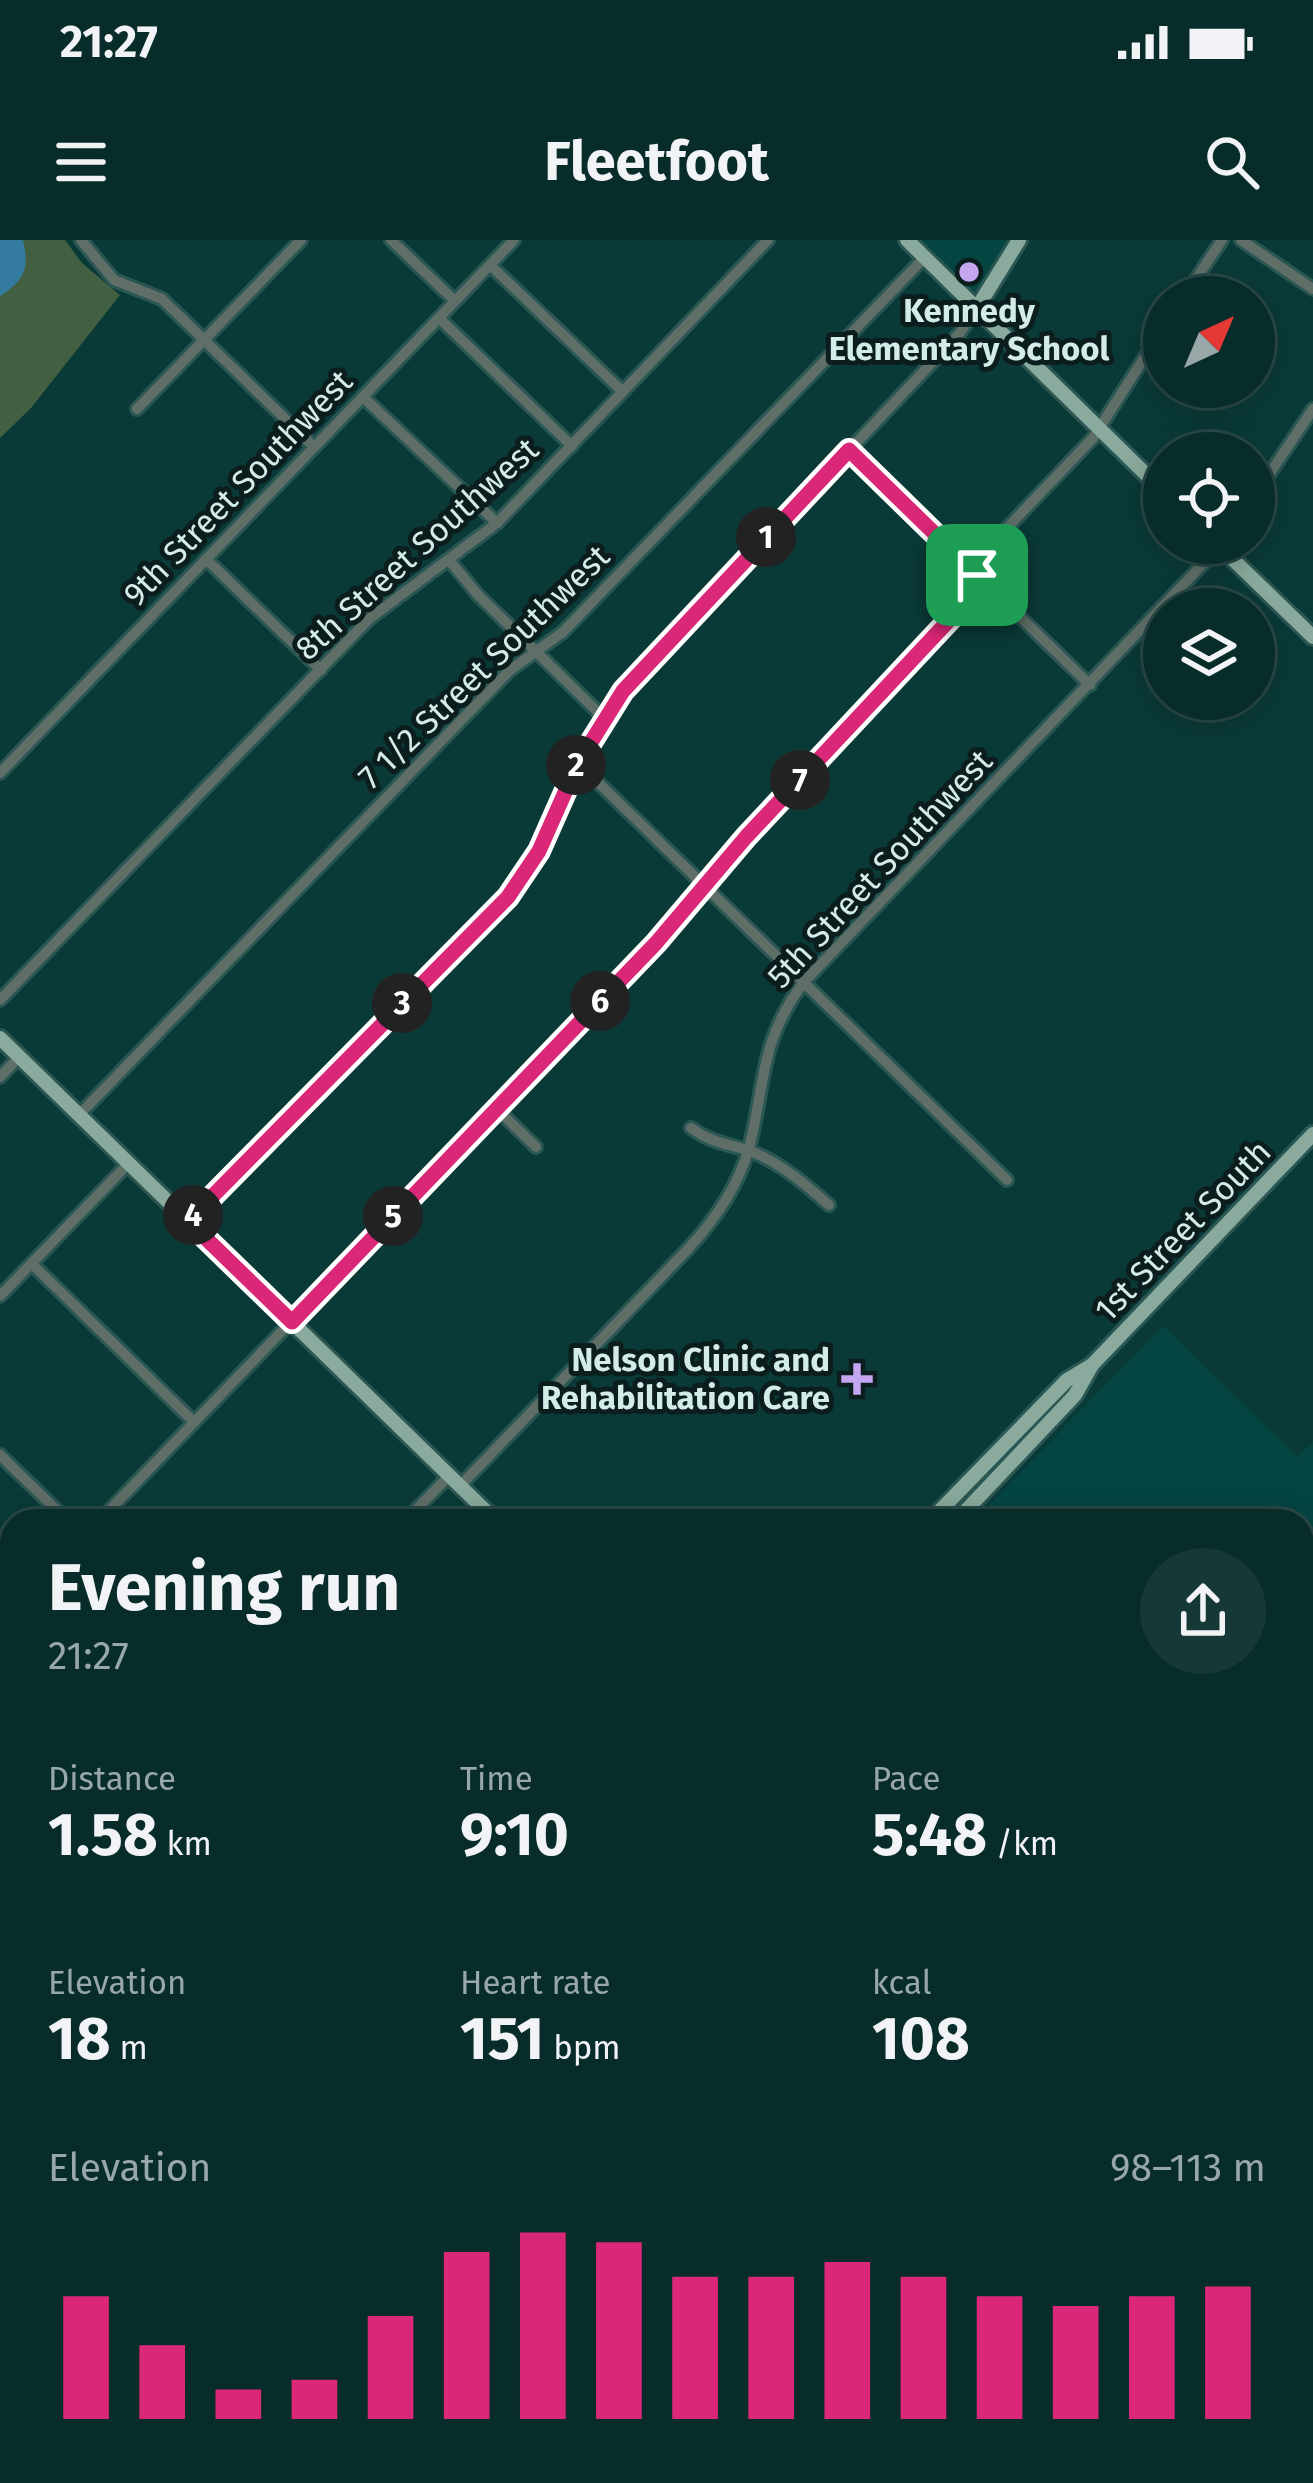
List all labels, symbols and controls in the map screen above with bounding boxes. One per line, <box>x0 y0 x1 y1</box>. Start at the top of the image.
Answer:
text: 21:27 <box>60 15 158 69</box>
icon: menu <box>48 129 114 195</box>
icon: search <box>1199 129 1265 195</box>
text: Fleetfoot <box>544 130 769 194</box>
marker: Kennedy Elementary School <box>956 259 982 285</box>
north arrow <box>1143 276 1275 408</box>
map controls <box>1143 276 1275 720</box>
place label: Kennedy Elementary School <box>829 291 1110 369</box>
street label: 9th Street Southwest <box>115 362 361 614</box>
street label: 8th Street Southwest <box>287 429 547 669</box>
button: locate <box>1143 432 1275 564</box>
pin: 1 <box>736 507 796 567</box>
text: 1 <box>758 517 774 557</box>
pin <box>926 524 1028 626</box>
street label: 7 1/2 Street Southwest <box>350 537 618 797</box>
icon: arrive <box>944 542 1010 608</box>
button: layers <box>1143 588 1275 720</box>
pin: 2 <box>546 735 606 795</box>
street label: 5th Street Southwest <box>759 741 1001 996</box>
pin: 7 <box>770 750 830 810</box>
text: 7 <box>792 760 808 800</box>
pin: 6 <box>570 971 630 1031</box>
pin: 3 <box>372 973 432 1033</box>
text: 6 <box>591 981 609 1021</box>
text: 3 <box>393 983 411 1023</box>
street label: 1st Street South <box>1087 1132 1279 1330</box>
pin: 4 <box>163 1185 223 1245</box>
pin: 5 <box>363 1186 423 1246</box>
text: 4 <box>184 1195 202 1235</box>
text: 5 <box>384 1196 402 1236</box>
place label: Nelson Clinic and Rehabilitation Care <box>541 1340 830 1418</box>
marker: Nelson Clinic and Rehabilitation Care <box>841 1363 873 1395</box>
text: Evening run <box>48 1548 400 1627</box>
button: share <box>1140 1548 1266 1674</box>
text: 21:27 <box>48 1633 129 1679</box>
text: Distance <box>48 1759 176 1799</box>
text: Time <box>460 1759 533 1799</box>
text: Pace <box>872 1759 940 1799</box>
text: 1.58 <box>48 1799 158 1871</box>
text: 9:10 <box>460 1799 569 1871</box>
text: 5:48 <box>872 1799 987 1871</box>
text: km <box>158 1824 212 1864</box>
text: /km <box>987 1824 1058 1864</box>
text: Elevation <box>48 1963 186 2003</box>
text: Heart rate <box>460 1963 610 2003</box>
text: kcal <box>872 1963 931 2003</box>
text: 18 <box>48 2003 111 2075</box>
text: 151 <box>460 2003 544 2075</box>
text: 108 <box>872 2003 970 2075</box>
text: m <box>111 2028 148 2068</box>
text: bpm <box>544 2028 621 2068</box>
text: Elevation <box>48 2145 211 2191</box>
text: 98–113 m <box>1110 2145 1266 2191</box>

